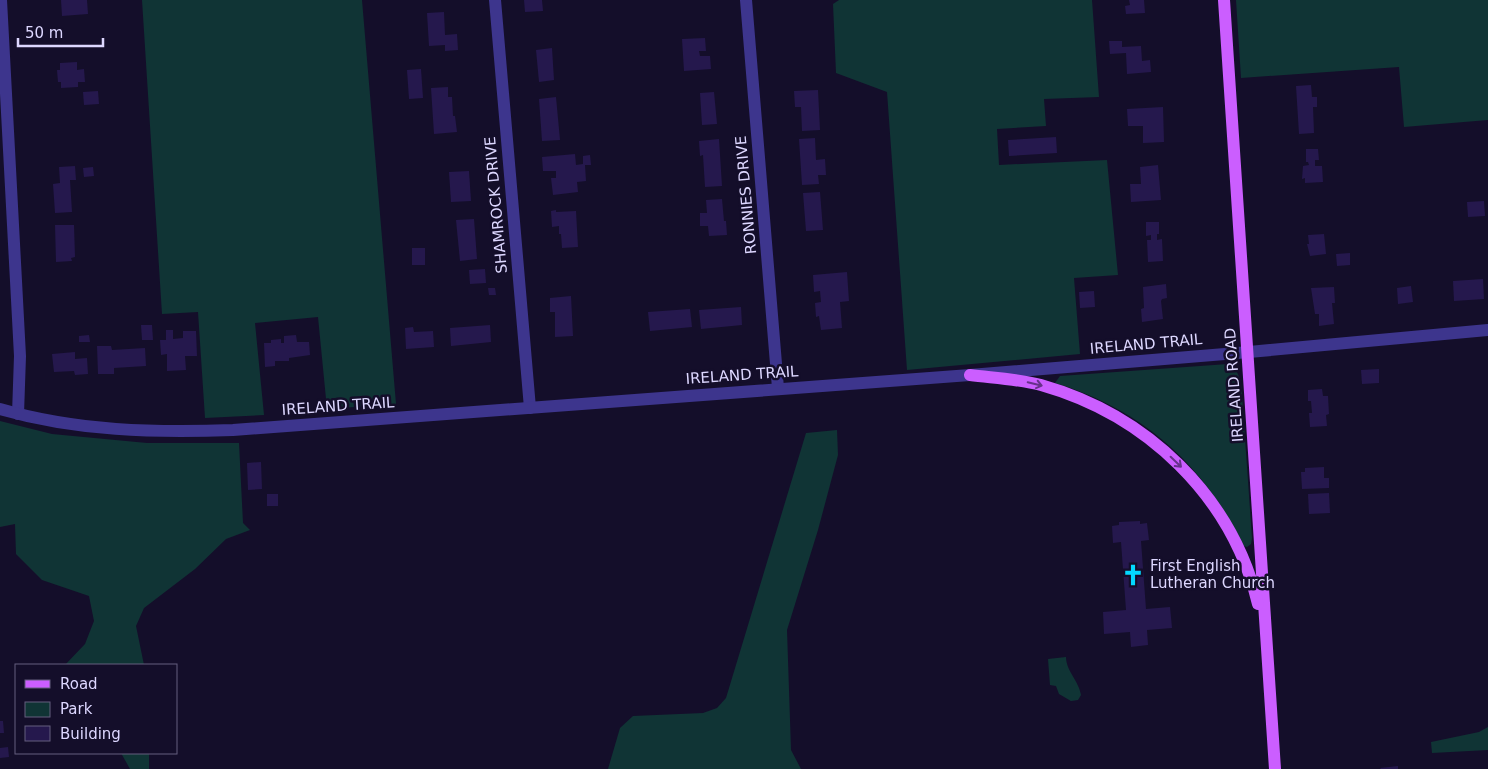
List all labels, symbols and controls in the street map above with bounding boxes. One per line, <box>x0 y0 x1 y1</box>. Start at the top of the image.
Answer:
scale bar <box>18 15 102 47</box>
text: 50 m <box>25 24 63 42</box>
street label: RONNIES DRIVE <box>732 135 760 255</box>
street label: SHAMROCK DRIVE <box>481 136 511 274</box>
street label: IRELAND ROAD <box>1221 327 1247 443</box>
street label: IRELAND TRAIL <box>1089 330 1204 358</box>
street label: IRELAND TRAIL <box>685 362 800 388</box>
one-way arrow <box>1027 380 1043 389</box>
street label: IRELAND TRAIL <box>281 393 396 419</box>
one-way arrow <box>1170 456 1182 468</box>
place label: First English Lutheran Church <box>1150 557 1275 592</box>
church icon: First English Lutheran Church <box>1120 562 1146 588</box>
legend <box>15 664 178 754</box>
text: Road <box>60 675 98 693</box>
text: Park <box>60 700 93 718</box>
text: Building <box>60 725 121 743</box>

